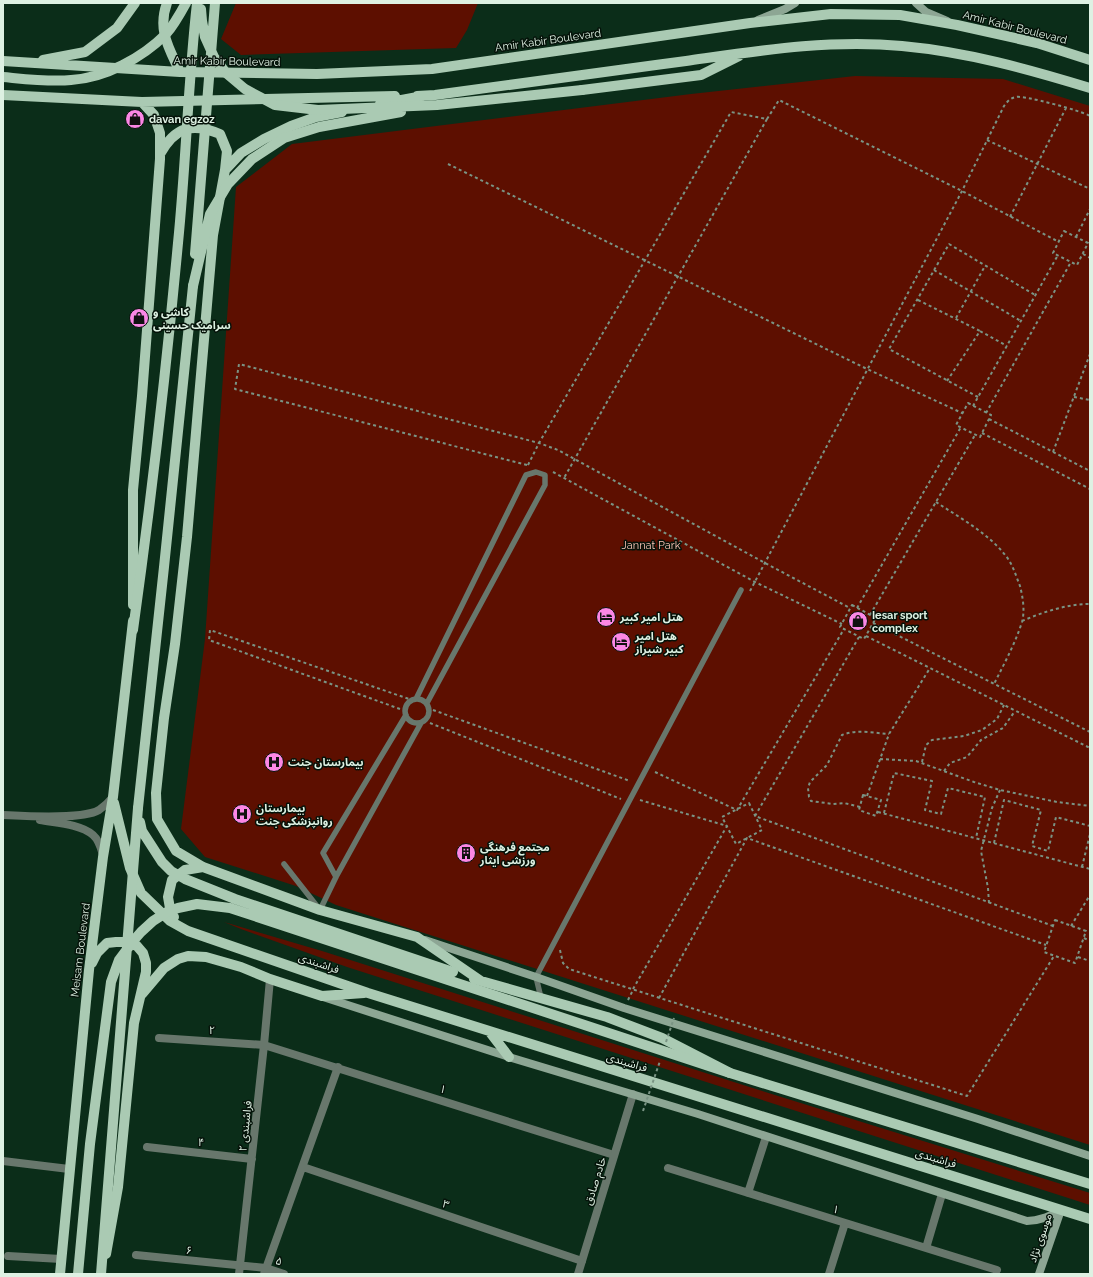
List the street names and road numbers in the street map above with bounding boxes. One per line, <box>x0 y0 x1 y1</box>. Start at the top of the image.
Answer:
street label: Amir Kabir Boulevard <box>961 8 1069 47</box>
street label: Amir Kabir Boulevard <box>494 27 602 54</box>
street label: Amir Kabir Boulevard <box>173 54 281 69</box>
street label: Meisam Boulevard <box>68 902 93 998</box>
street label: فراشبندی <box>297 950 341 977</box>
street label: ۲ <box>208 1024 216 1037</box>
street label: فراشبندی <box>605 1050 649 1075</box>
street label: ۱ <box>438 1082 448 1097</box>
street label: ۲ فراشبندی <box>236 1100 255 1152</box>
street label: ۴ <box>197 1136 205 1149</box>
street label: فراشبندی <box>914 1146 958 1171</box>
street label: خادم صادق <box>582 1155 610 1207</box>
street label: ۳ <box>441 1197 451 1212</box>
street label: ۱ <box>831 1202 841 1217</box>
street label: موسوی نژاد <box>1026 1212 1055 1264</box>
street label: ۶ <box>185 1244 193 1257</box>
street label: ۵ <box>274 1254 284 1269</box>

